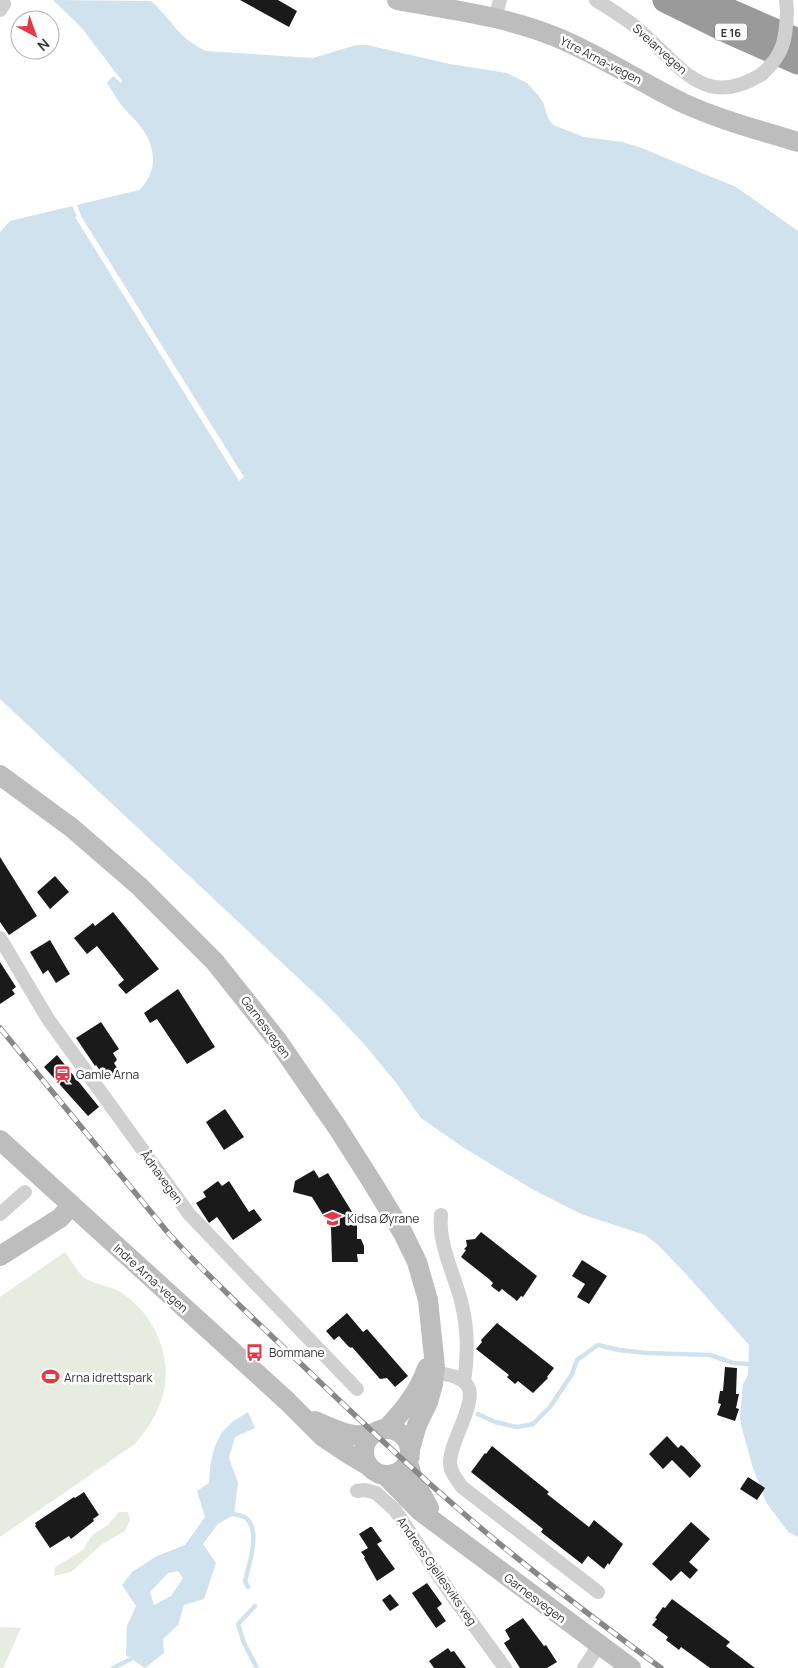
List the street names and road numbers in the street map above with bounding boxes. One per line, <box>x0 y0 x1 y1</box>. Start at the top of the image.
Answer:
street label: Sveiarvegen <box>629 20 691 78</box>
road number: E 16 <box>715 24 747 41</box>
street label: Ytre Arna-vegen <box>557 32 645 88</box>
street label: Garnesvegen <box>237 993 295 1061</box>
street label: Ådnavegen <box>137 1147 187 1207</box>
street label: Indre Arna-vegen <box>110 1240 192 1316</box>
street label: Andreas Gjellesviks veg <box>393 1513 481 1629</box>
street label: Garnesvegen <box>501 1569 569 1627</box>

